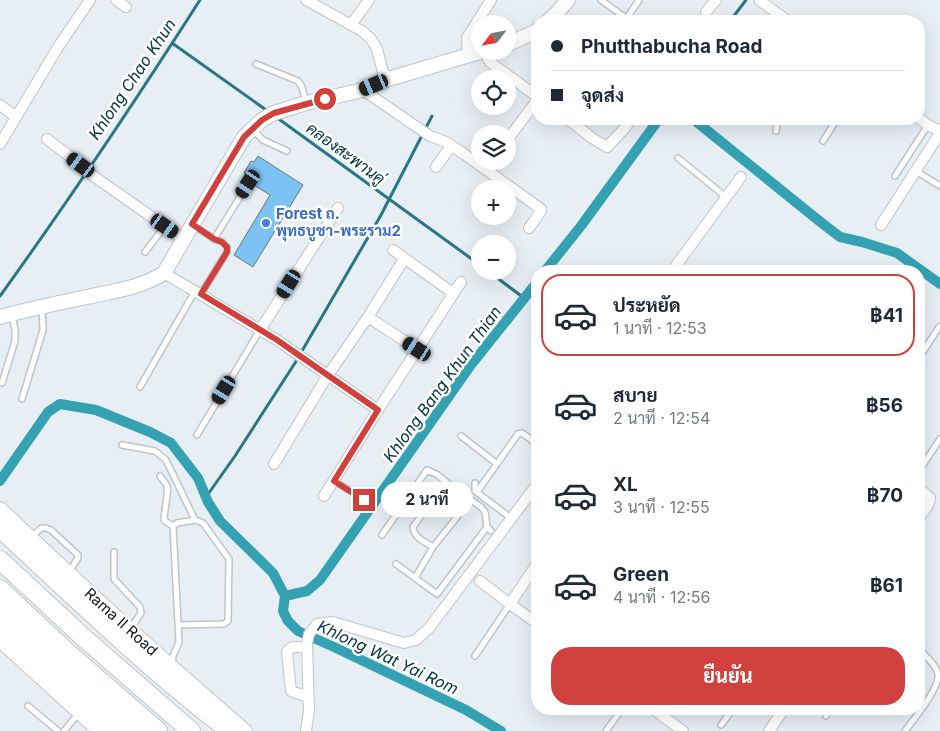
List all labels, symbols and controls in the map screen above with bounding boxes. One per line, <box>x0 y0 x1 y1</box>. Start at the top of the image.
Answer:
water label: Khlong Chao Khun <box>84 15 180 143</box>
north arrow <box>471 15 516 60</box>
map controls <box>471 15 516 280</box>
text: Phutthabucha Road <box>581 35 763 58</box>
button: locate <box>471 70 516 115</box>
car <box>357 72 390 98</box>
text: จุดส่ง <box>581 84 624 107</box>
route start <box>314 88 336 110</box>
water label: คลองสะพานคู่ <box>302 118 390 190</box>
button: layers <box>471 125 516 170</box>
car <box>64 150 97 180</box>
car <box>233 167 262 201</box>
button: + <box>471 180 516 225</box>
place label: Forest ถ. พุทธบูชา-พระราม2 <box>276 204 401 242</box>
car <box>148 211 181 241</box>
marker: Forest ถ. พุทธบูชา-พระราม2 <box>260 217 272 229</box>
button: − <box>471 235 516 280</box>
car <box>274 267 303 301</box>
icon: car <box>553 293 598 338</box>
text: ประหยัด <box>613 294 681 317</box>
water label: Khlong Bang Khun Thian <box>379 302 505 466</box>
text: ฿41 <box>870 304 903 327</box>
text: 1 นาที · 12:53 <box>613 318 707 338</box>
car <box>400 335 433 363</box>
car <box>209 373 238 407</box>
icon: car <box>553 383 598 428</box>
text: สบาย <box>613 384 658 407</box>
text: ฿56 <box>866 394 903 417</box>
text: 2 นาที · 12:54 <box>613 408 710 428</box>
icon: car <box>553 473 598 518</box>
text: XL <box>613 473 638 496</box>
callout: 2 นาที <box>382 482 474 518</box>
text: ฿70 <box>867 484 903 507</box>
route end <box>353 489 375 511</box>
text: 2 นาที <box>405 489 449 509</box>
text: 3 นาที · 12:55 <box>613 497 710 517</box>
icon: car <box>553 563 598 608</box>
text: Green <box>613 563 669 586</box>
text: ฿61 <box>870 574 903 597</box>
street label: Rama II Road <box>81 584 162 660</box>
text: 4 นาที · 12:56 <box>613 587 710 607</box>
water label: Khlong Wat Yai Rom <box>314 616 462 698</box>
button: ยืนยัน <box>551 647 905 705</box>

